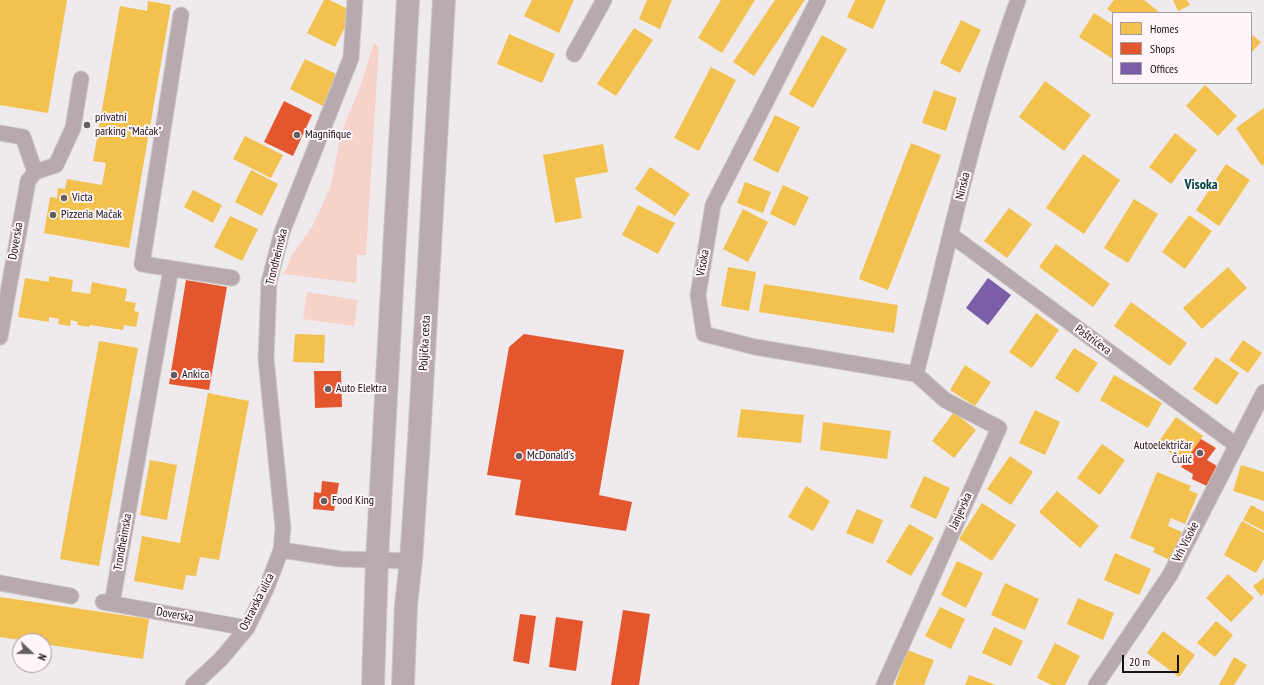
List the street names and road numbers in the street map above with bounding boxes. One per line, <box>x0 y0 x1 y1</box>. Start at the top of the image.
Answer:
street label: Ninska <box>953 171 973 201</box>
street label: Doverska <box>6 221 26 261</box>
street label: Trondheimska <box>263 227 291 287</box>
street label: Visoka <box>694 249 712 277</box>
street label: Poljička cesta <box>416 315 434 371</box>
street label: Paštrićeva <box>1072 322 1114 358</box>
street label: Janjevska <box>947 491 975 531</box>
street label: Trondheimska <box>111 512 135 572</box>
street label: Vrh Visoke <box>1170 520 1202 564</box>
street label: Ostravska ulica <box>236 571 278 633</box>
street label: Doverska <box>155 605 195 625</box>

